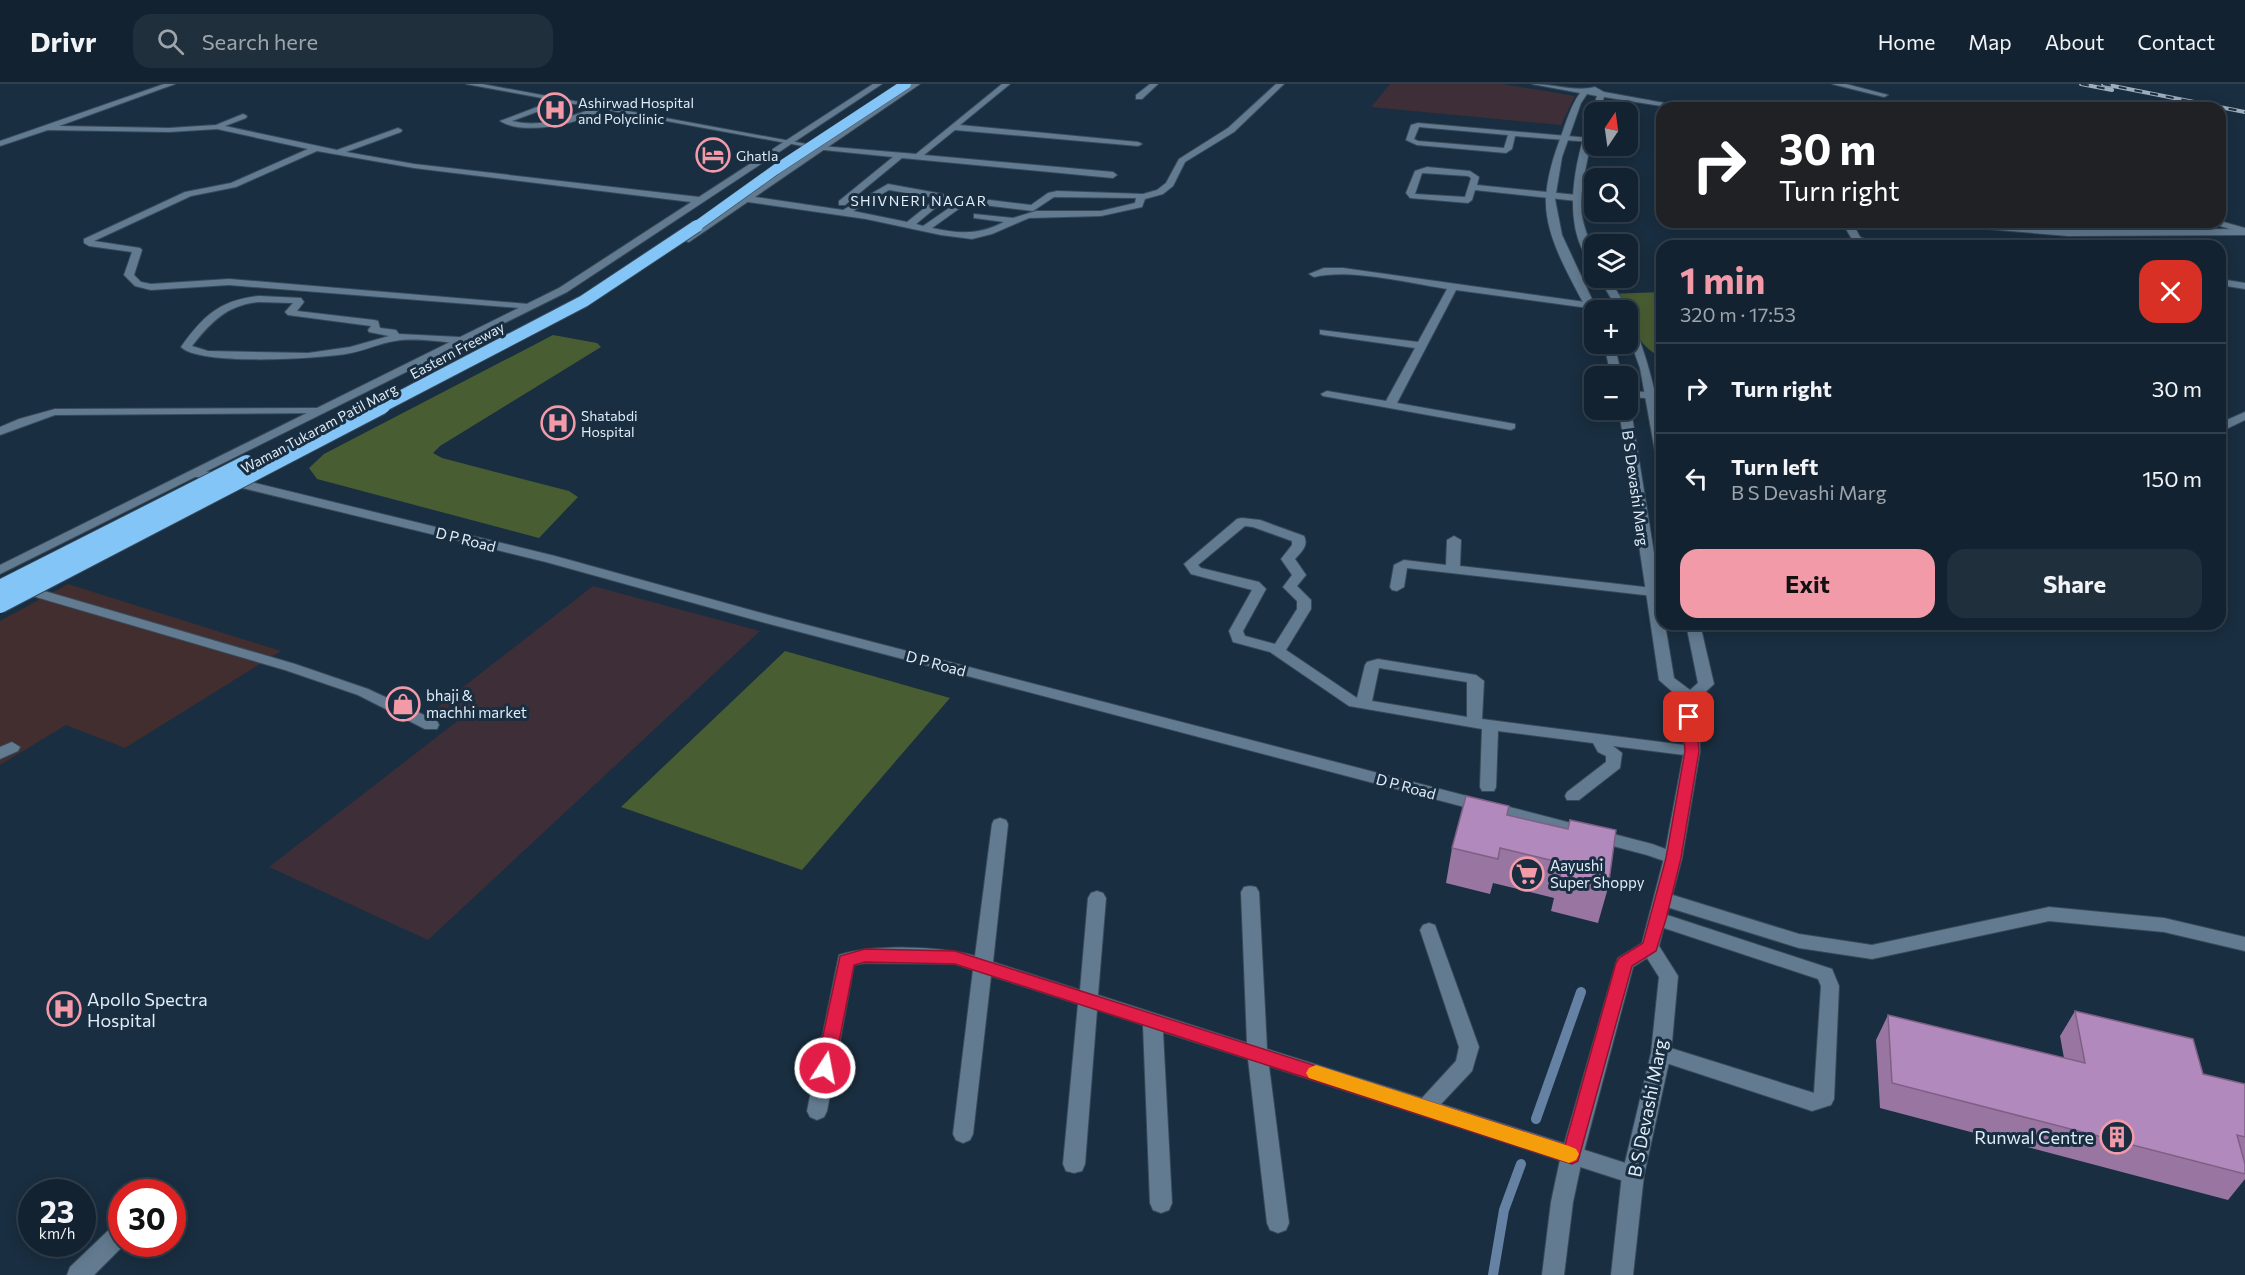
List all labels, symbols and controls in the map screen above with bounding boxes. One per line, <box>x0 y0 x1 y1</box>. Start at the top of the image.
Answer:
search box <box>133 14 553 68</box>
text: Drivr <box>30 24 97 58</box>
icon: search <box>154 25 187 58</box>
text: Search here <box>202 28 318 55</box>
text: Home <box>1878 29 1935 54</box>
text: Map <box>1968 29 2012 54</box>
text: About <box>2045 29 2104 54</box>
text: Contact <box>2137 29 2215 54</box>
hospital icon: Ashirwad Hospital and Polyclinic <box>537 92 573 128</box>
place label: Ashirwad Hospital and Polyclinic <box>578 94 694 127</box>
north arrow <box>1584 102 1638 156</box>
map controls <box>1584 102 1638 420</box>
text: 30 m <box>1779 122 1876 174</box>
icon: right <box>1680 126 1758 204</box>
hotel icon: Ghatla <box>695 137 731 173</box>
place label: Ghatla <box>736 147 778 164</box>
button: search <box>1584 168 1638 222</box>
text: Turn right <box>1779 174 1899 207</box>
district label: SHIVNERI NAGAR <box>850 192 988 209</box>
button: layers <box>1584 234 1638 288</box>
text: 1 min <box>1680 257 1765 301</box>
button: close <box>2139 260 2202 323</box>
button: + <box>1584 300 1638 354</box>
text: 320 m · 17:53 <box>1680 302 1796 326</box>
street label: Eastern Freeway <box>407 318 507 382</box>
button: − <box>1584 366 1638 420</box>
icon: right <box>1680 372 1713 405</box>
text: Turn right <box>1731 375 1832 402</box>
text: 30 m <box>2152 375 2202 402</box>
street label: Waman Tukaram Patil Marg <box>238 379 401 477</box>
hospital icon: Shatabdi Hospital <box>540 405 576 441</box>
place label: Shatabdi Hospital <box>581 407 638 440</box>
street label: B S Devashi Marg <box>1619 429 1653 547</box>
text: Turn left <box>1731 453 1818 480</box>
icon: left <box>1680 462 1713 495</box>
text: 150 m <box>2142 465 2202 492</box>
text: B S Devashi Marg <box>1731 480 1887 504</box>
street label: D P Road <box>434 523 498 555</box>
button: Exit <box>1680 549 1935 618</box>
button: Share <box>1947 549 2202 618</box>
street label: D P Road <box>904 646 968 680</box>
shop icon: bhaji & machhi market <box>385 686 421 722</box>
place label: bhaji & machhi market <box>426 686 527 721</box>
pin <box>1663 691 1714 742</box>
icon: arrive <box>1672 700 1705 733</box>
street label: D P Road <box>1374 769 1438 803</box>
supermarket icon: Aayushi Super Shoppy <box>1509 856 1545 892</box>
place label: Aayushi Super Shoppy <box>1550 856 1645 891</box>
place label: Apollo Spectra Hospital <box>87 988 208 1031</box>
hospital icon: Apollo Spectra Hospital <box>46 991 82 1027</box>
position arrow <box>793 1036 857 1100</box>
street label: B S Devashi Marg <box>1623 1037 1671 1179</box>
building icon: Runwal Centre <box>2099 1119 2135 1155</box>
place label: Runwal Centre <box>1974 1126 2094 1148</box>
speed limit sign: 30 <box>108 1179 186 1257</box>
text: 23 <box>40 1192 74 1229</box>
text: km/h <box>39 1224 75 1242</box>

